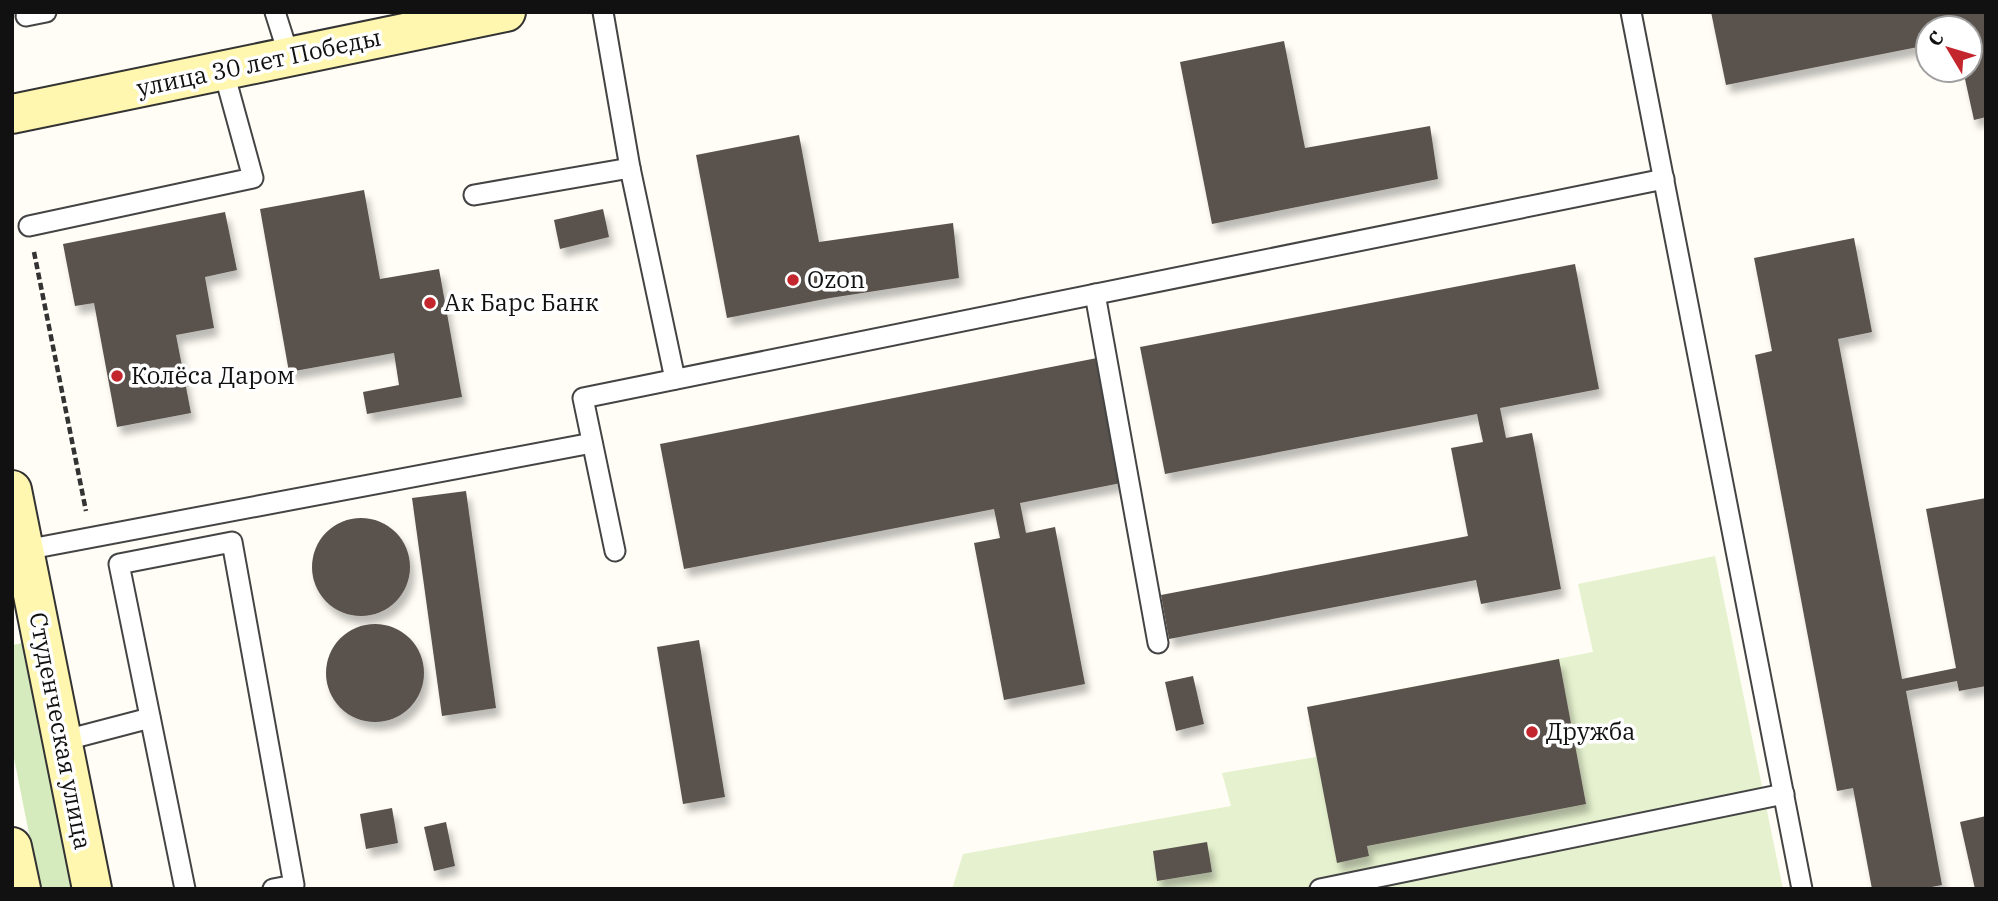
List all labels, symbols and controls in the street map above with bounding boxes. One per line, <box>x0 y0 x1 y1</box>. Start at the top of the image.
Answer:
north arrow <box>1914 14 1984 84</box>
street label: улица 30 лет Победы <box>134 20 384 104</box>
text: С <box>1922 26 1949 51</box>
place label: Ozon <box>807 263 865 295</box>
marker: Ozon <box>785 272 801 288</box>
place label: Ак Барс Банк <box>444 286 599 318</box>
marker: Ак Барс Банк <box>422 295 438 311</box>
place label: Колёса Даром <box>131 359 295 391</box>
marker: Колёса Даром <box>109 368 125 384</box>
street label: Студенческая улица <box>22 610 100 852</box>
place label: Дружба <box>1546 715 1635 747</box>
marker: Дружба <box>1524 724 1540 740</box>

